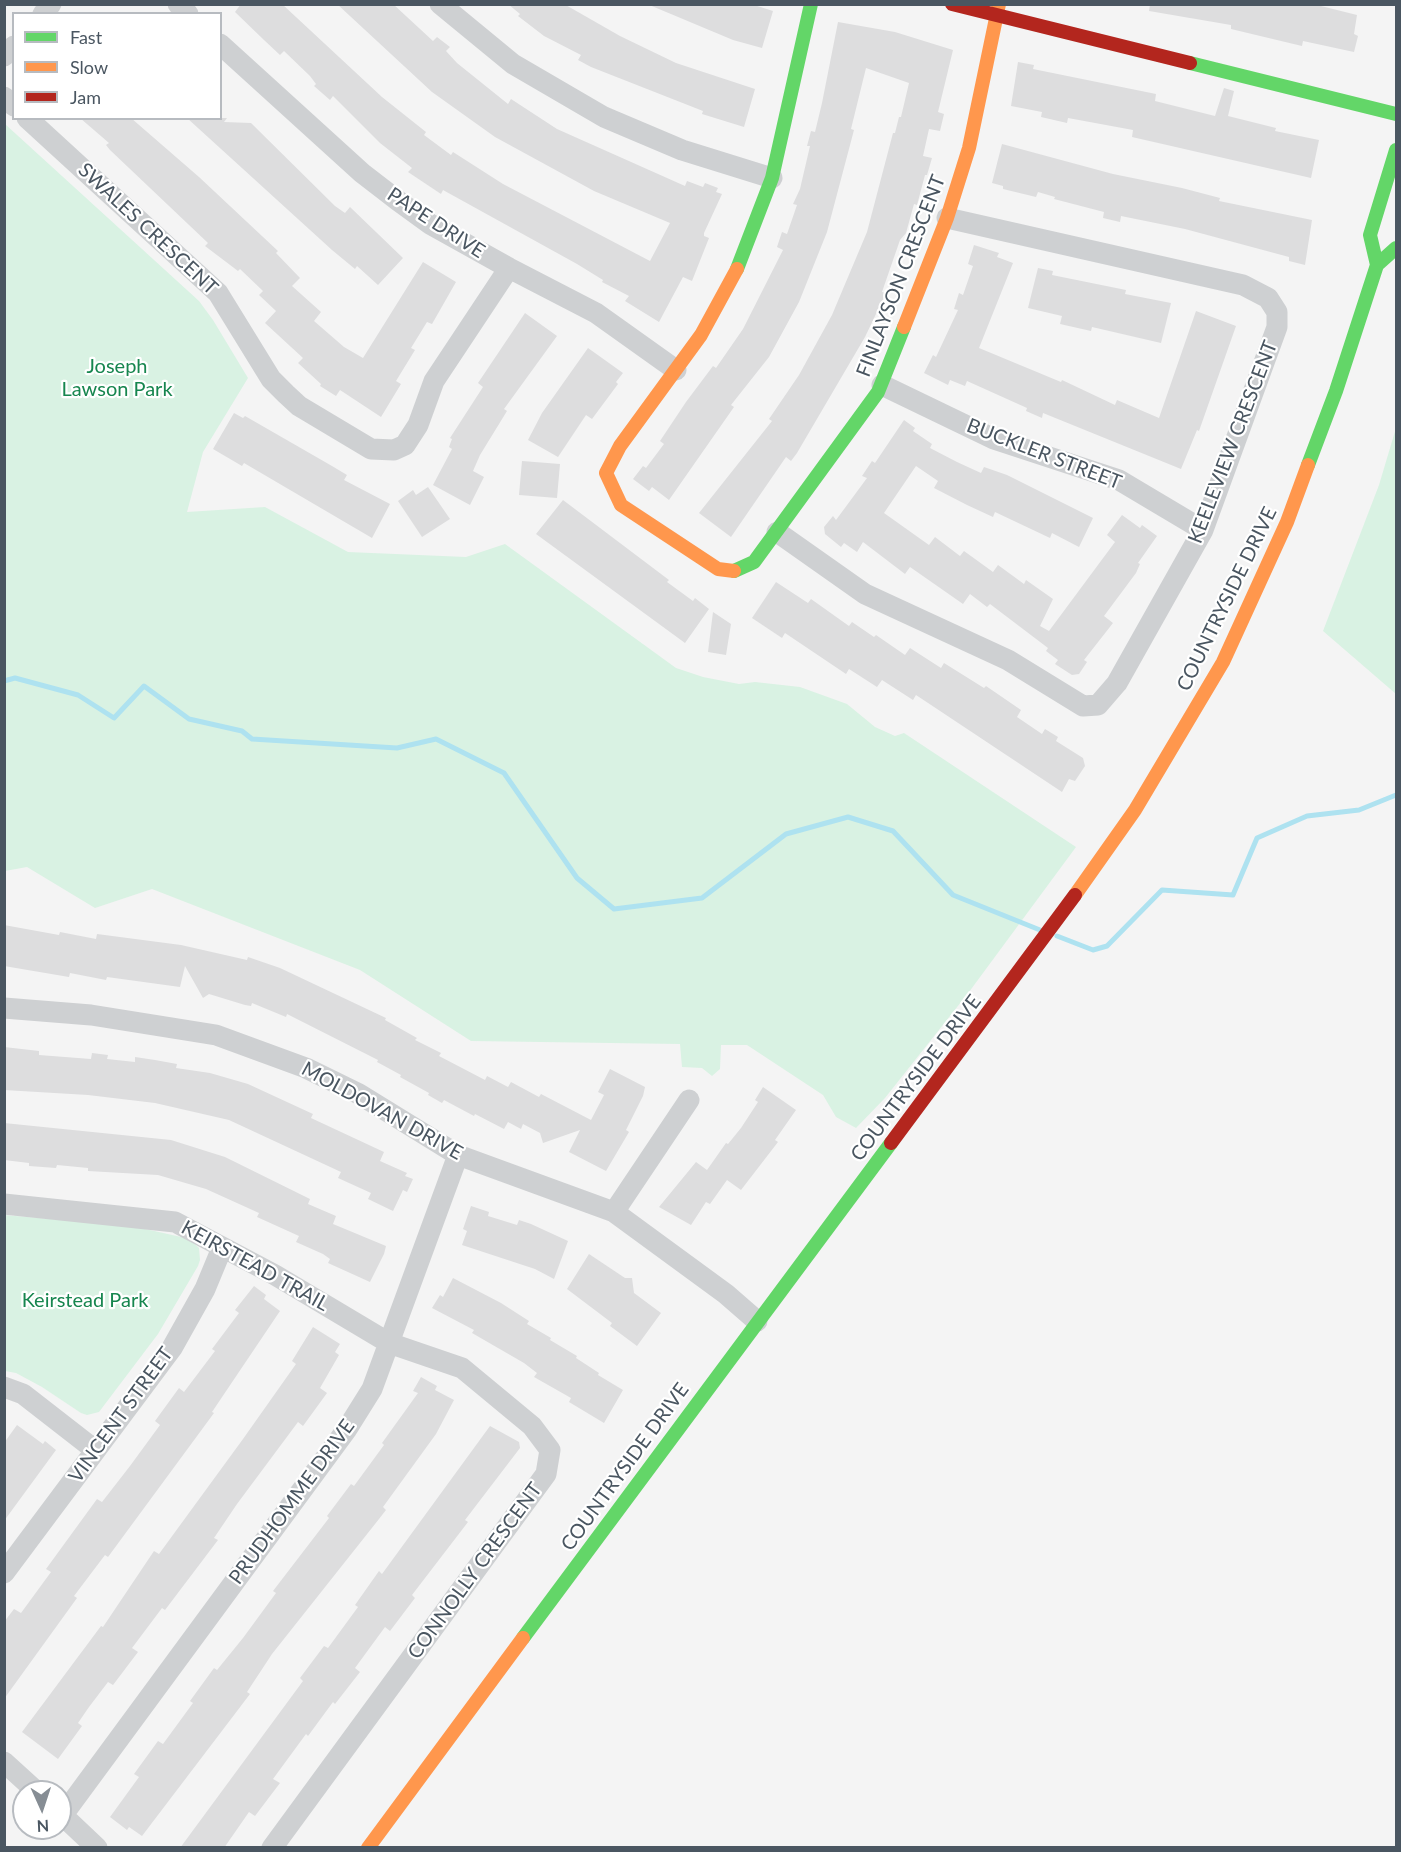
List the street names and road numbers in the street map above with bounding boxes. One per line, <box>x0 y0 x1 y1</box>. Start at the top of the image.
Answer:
street label: SWALES CRESCENT <box>73 158 223 300</box>
street label: FINLAYSON CRESCENT <box>851 172 951 380</box>
street label: PAPE DRIVE <box>383 183 489 263</box>
street label: KEELEVIEW CRESCENT <box>1183 337 1283 547</box>
street label: BUCKLER STREET <box>963 413 1125 495</box>
street label: COUNTRYSIDE DRIVE <box>1172 503 1282 695</box>
street label: COUNTRYSIDE DRIVE <box>846 990 986 1166</box>
street label: MOLDOVAN DRIVE <box>297 1057 467 1165</box>
street label: KEIRSTEAD TRAIL <box>177 1216 333 1316</box>
street label: VINCENT STREET <box>64 1343 178 1487</box>
street label: COUNTRYSIDE DRIVE <box>556 1378 694 1556</box>
street label: PRUDHOMME DRIVE <box>224 1415 360 1589</box>
street label: CONNOLLY CRESCENT <box>403 1478 547 1664</box>

